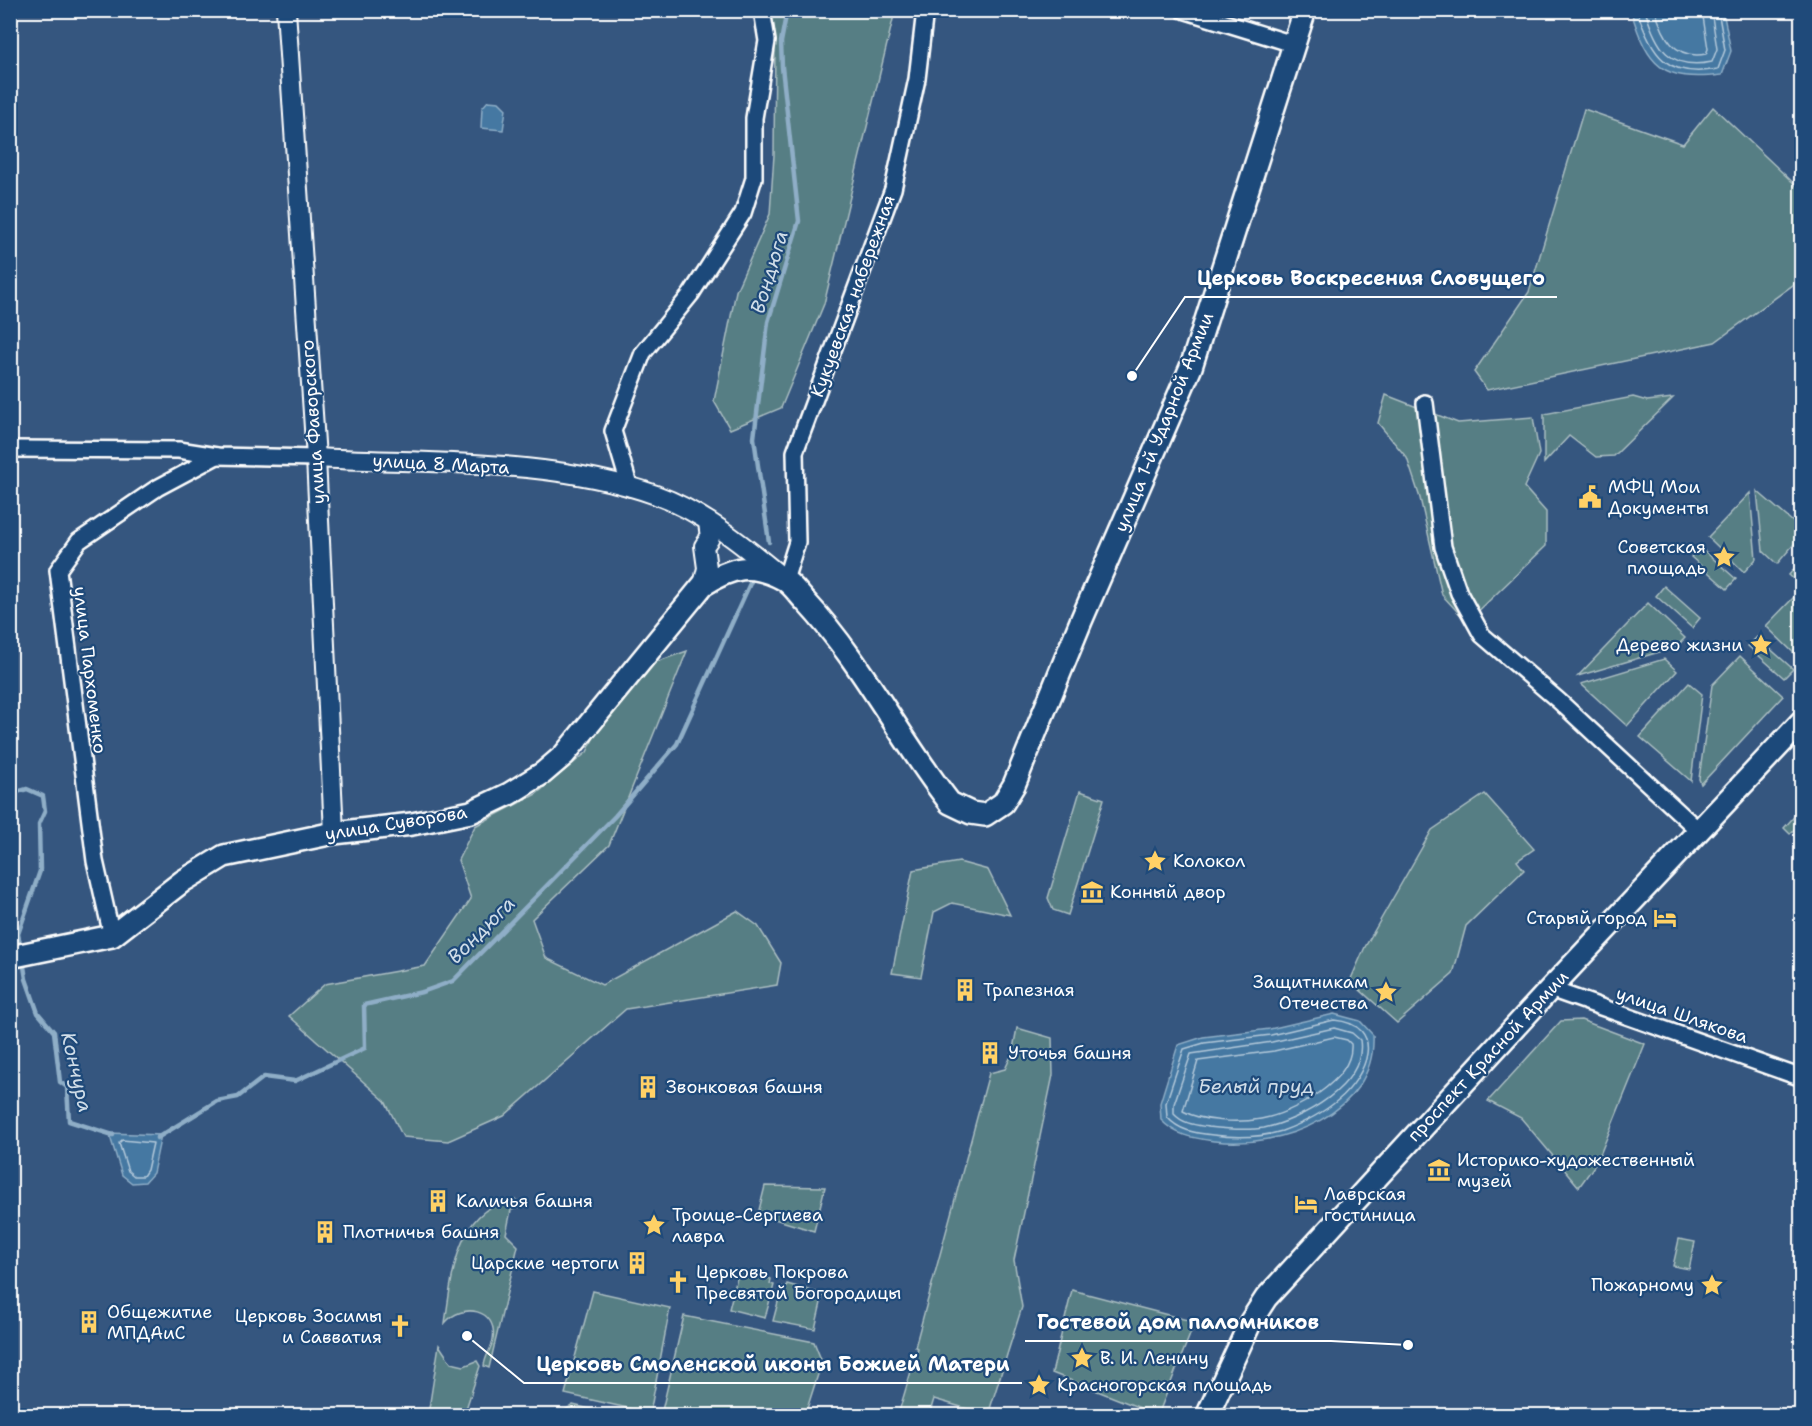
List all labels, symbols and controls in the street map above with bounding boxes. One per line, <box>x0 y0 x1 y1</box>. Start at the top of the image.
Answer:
street label: Кукуевская набережная <box>805 192 901 400</box>
water label: Вондюга <box>744 227 794 317</box>
callout: Церковь Воскресения Словущего <box>1185 259 1557 297</box>
text: Церковь Воскресения Словущего <box>1197 265 1545 291</box>
street label: улица 1-й Ударной Армии <box>1109 308 1219 536</box>
street label: улица Фаворского <box>295 339 331 505</box>
street label: улица 8 Марта <box>372 448 510 480</box>
place label: МФЦ Мои Документы <box>1608 475 1709 520</box>
public building icon: МФЦ Мои Документы <box>1577 484 1603 510</box>
place label: Советская площадь <box>1618 535 1706 580</box>
place icon: Советская площадь <box>1711 544 1737 570</box>
street label: улица Пархоменко <box>68 585 112 755</box>
place icon: Дерево жизни <box>1748 632 1774 658</box>
place label: Дерево жизни <box>1616 633 1743 657</box>
street label: улица Суворова <box>323 800 469 846</box>
place icon: Колокол <box>1142 848 1168 874</box>
place label: Колокол <box>1173 849 1245 873</box>
museum icon: Конный двор <box>1079 879 1105 905</box>
place label: Конный двор <box>1110 880 1226 904</box>
water label: Вондюга <box>442 891 520 969</box>
hotel icon: Старый город <box>1652 905 1678 931</box>
place label: Старый город <box>1526 906 1648 930</box>
street label: проспект Красной Армии <box>1402 965 1574 1147</box>
place label: Защитникам Отечества <box>1253 970 1368 1015</box>
building icon: Трапезная <box>952 977 978 1003</box>
place label: Трапезная <box>983 978 1075 1002</box>
place icon: Защитникам Отечества <box>1373 979 1399 1005</box>
street label: улица Шлякова <box>1613 981 1751 1049</box>
water label: Кончура <box>55 1029 99 1115</box>
building icon: Уточья башня <box>977 1040 1003 1066</box>
place label: Уточья башня <box>1008 1041 1132 1065</box>
water label: Белый пруд <box>1198 1073 1314 1099</box>
building icon: Звонковая башня <box>635 1074 661 1100</box>
place label: Звонковая башня <box>666 1075 823 1099</box>
place label: Историко-художественный музей <box>1457 1148 1695 1193</box>
museum icon: Историко-художественный музей <box>1426 1157 1452 1183</box>
place label: Лаврская гостиница <box>1324 1182 1416 1227</box>
building icon: Каличья башня <box>425 1188 451 1214</box>
place label: Каличья башня <box>456 1189 593 1213</box>
hotel icon: Лаврская гостиница <box>1293 1191 1319 1217</box>
place label: Троице-Сергиева лавра <box>672 1203 823 1248</box>
place icon: Троице-Сергиева лавра <box>641 1212 667 1238</box>
building icon: Плотничья башня <box>312 1219 338 1245</box>
place label: Плотничья башня <box>343 1220 499 1244</box>
building icon: Царские чертоги <box>624 1250 650 1276</box>
place label: Царские чертоги <box>471 1251 619 1275</box>
place label: Церковь Покрова Пресвятой Богородицы <box>696 1260 901 1305</box>
church icon: Церковь Покрова Пресвятой Богородицы <box>665 1269 691 1295</box>
place icon: Пожарному <box>1699 1272 1725 1298</box>
place label: Пожарному <box>1591 1273 1694 1297</box>
place label: Общежитие МПДАиС <box>107 1300 212 1345</box>
callout: Гостевой дом паломников <box>1025 1303 1331 1341</box>
place label: Церковь Зосимы и Савватия <box>235 1304 382 1349</box>
building icon: Общежитие МПДАиС <box>76 1309 102 1335</box>
text: Гостевой дом паломников <box>1037 1309 1319 1335</box>
church icon: Церковь Зосимы и Савватия <box>387 1313 413 1339</box>
callout: Церковь Смоленской иконы Божией Матери <box>524 1345 1022 1383</box>
place icon: В. И. Ленину <box>1069 1345 1095 1371</box>
place label: В. И. Ленину <box>1100 1346 1209 1370</box>
text: Церковь Смоленской иконы Божией Матери <box>536 1351 1010 1377</box>
place icon: Красногорская площадь <box>1026 1372 1052 1398</box>
place label: Красногорская площадь <box>1057 1373 1272 1397</box>

